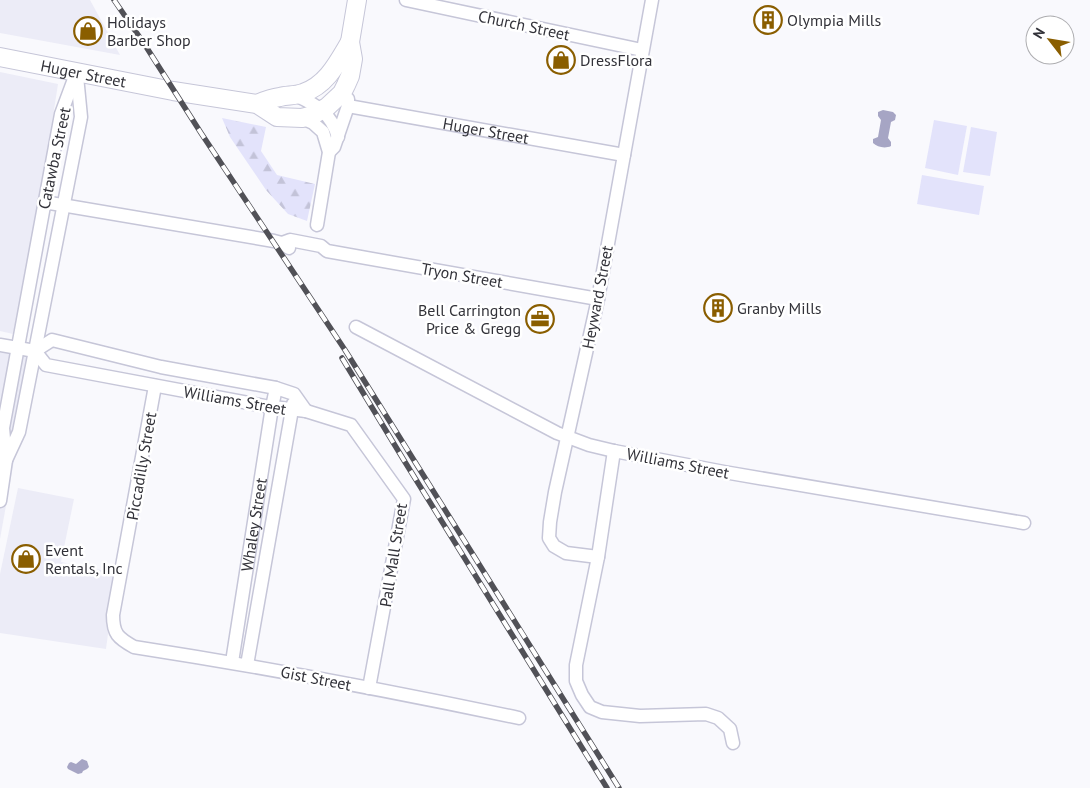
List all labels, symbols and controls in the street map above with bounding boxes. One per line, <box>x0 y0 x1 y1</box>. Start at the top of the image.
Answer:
building icon: Olympia Mills <box>753 5 783 35</box>
street label: Church Street <box>476 6 572 45</box>
place label: Olympia Mills <box>787 10 882 30</box>
place label: Holidays Barber Shop <box>107 12 191 50</box>
north arrow <box>1025 15 1075 65</box>
shop icon: Holidays Barber Shop <box>73 16 103 46</box>
text: N <box>1029 25 1049 42</box>
shop icon: DressFlora <box>546 45 576 75</box>
place label: DressFlora <box>580 50 652 70</box>
street label: Huger Street <box>39 55 128 92</box>
street label: Catawba Street <box>33 105 75 211</box>
street label: Huger Street <box>441 113 531 148</box>
street label: Heyward Street <box>577 243 617 350</box>
street label: Tryon Street <box>420 258 505 292</box>
building icon: Granby Mills <box>703 293 733 323</box>
place label: Granby Mills <box>737 298 822 318</box>
place label: Bell Carrington Price & Gregg <box>418 300 521 338</box>
office icon: Bell Carrington Price & Gregg <box>525 304 555 334</box>
street label: Williams Street <box>182 381 288 419</box>
street label: Piccadilly Street <box>122 410 160 522</box>
street label: Williams Street <box>625 443 732 483</box>
street label: Whaley Street <box>236 476 271 573</box>
street label: Pall Mall Street <box>375 501 411 608</box>
place label: Event Rentals, Inc <box>45 540 123 578</box>
shop icon: Event Rentals, Inc <box>11 544 41 574</box>
street label: Gist Street <box>279 661 353 695</box>

